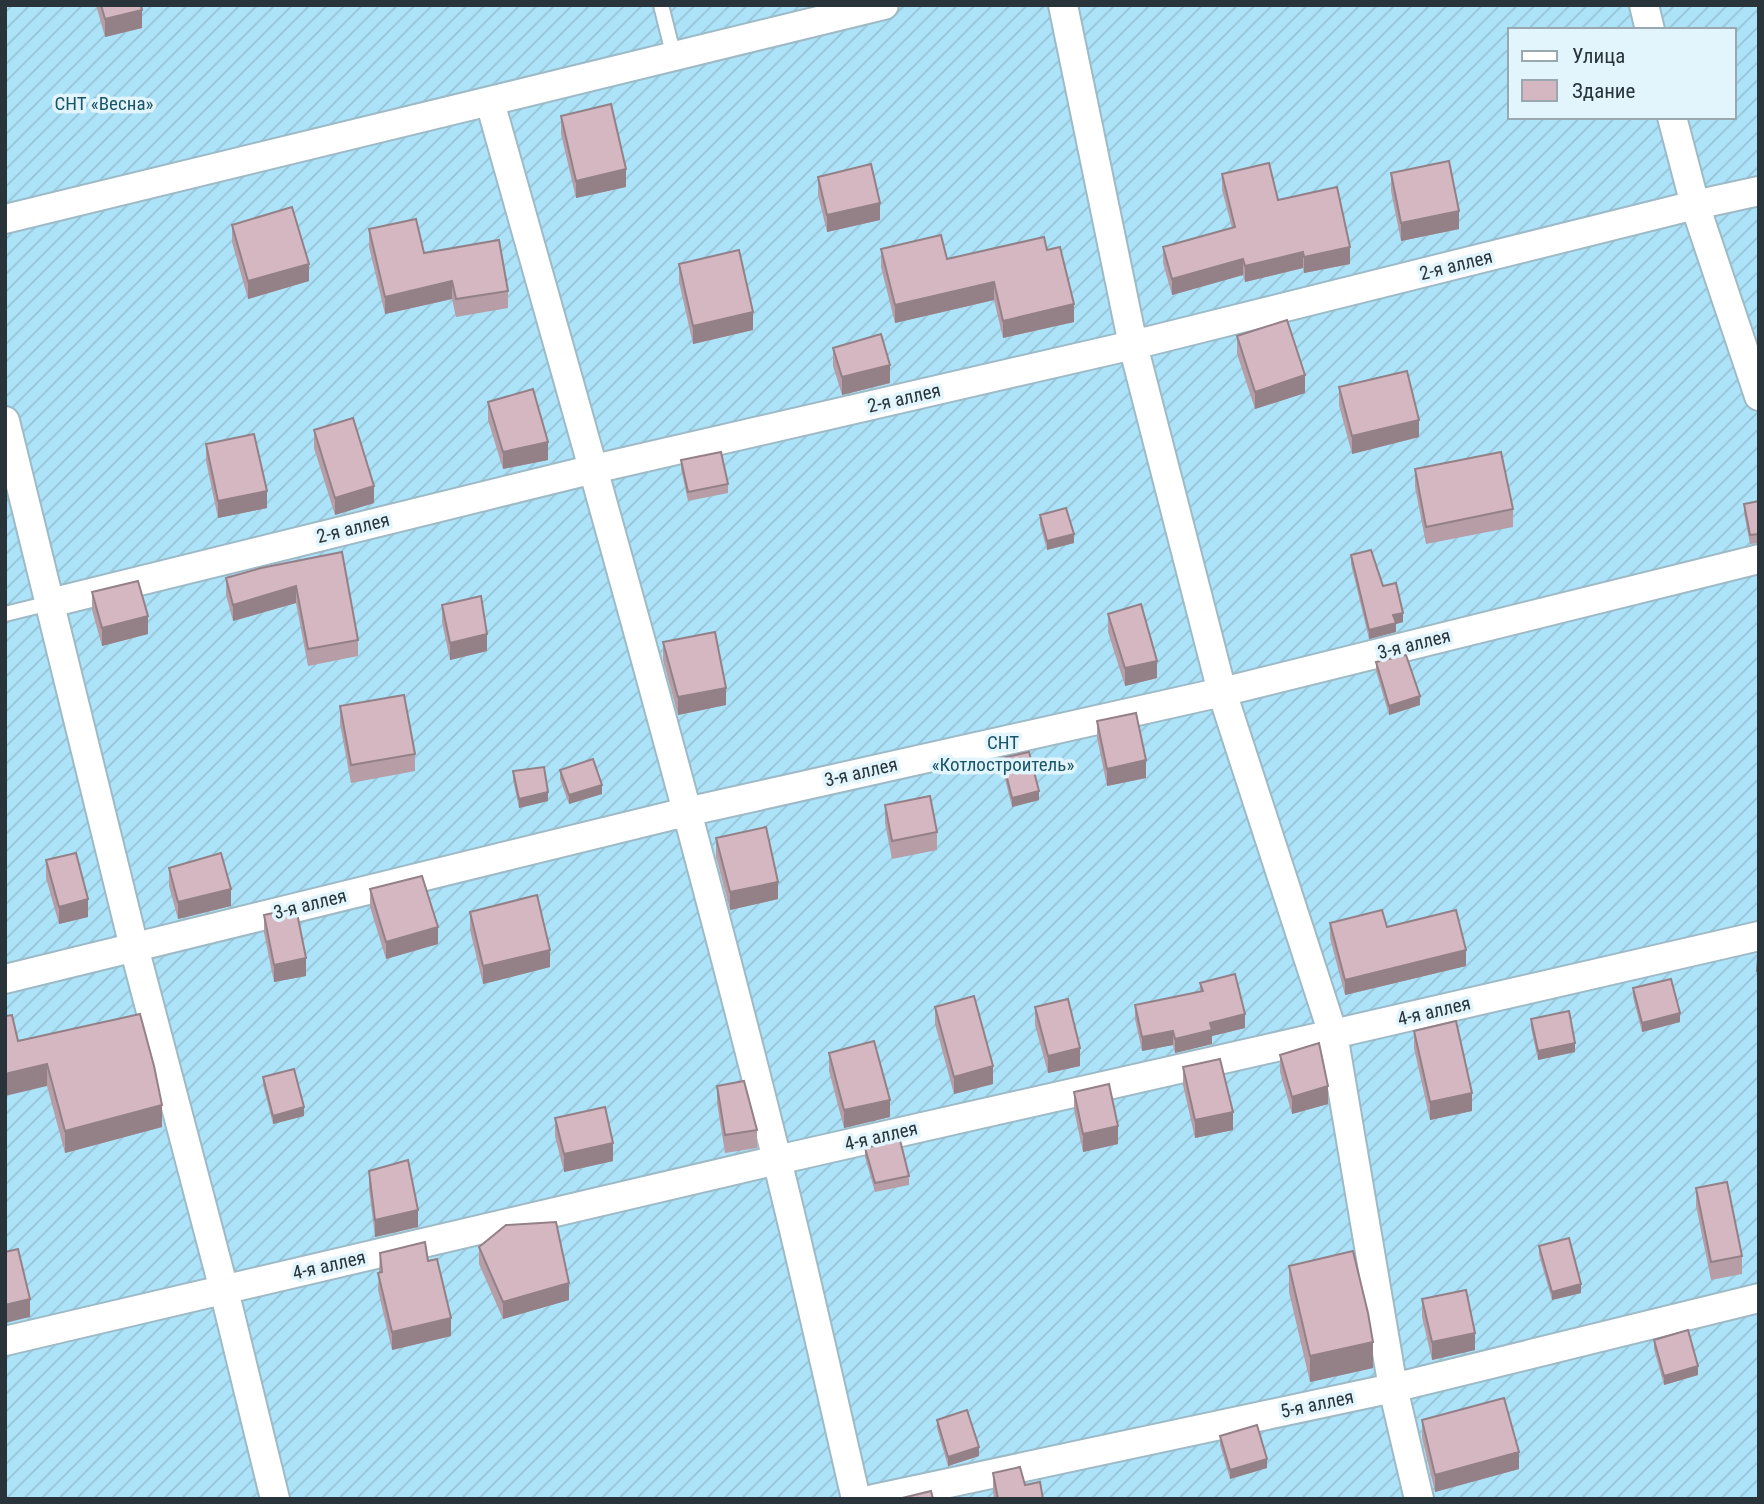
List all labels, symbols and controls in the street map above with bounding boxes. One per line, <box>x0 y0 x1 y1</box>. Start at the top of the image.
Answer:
legend <box>1508 28 1736 119</box>
text: Улица <box>1572 44 1625 68</box>
text: Здание <box>1572 79 1636 103</box>
park label: СНТ «Весна» <box>55 92 153 115</box>
street label: 2-я аллея <box>1417 245 1495 285</box>
street label: 2-я аллея <box>865 378 943 418</box>
street label: 2-я аллея <box>314 508 392 548</box>
street label: 3-я аллея <box>1375 624 1453 664</box>
park label: СНТ «Котлостроитель» <box>932 731 1074 776</box>
street label: 3-я аллея <box>822 752 900 792</box>
street label: 3-я аллея <box>271 884 349 924</box>
street label: 4-я аллея <box>1395 991 1473 1031</box>
street label: 4-я аллея <box>842 1116 920 1156</box>
street label: 4-я аллея <box>290 1245 368 1285</box>
street label: 5-я аллея <box>1278 1385 1356 1423</box>

